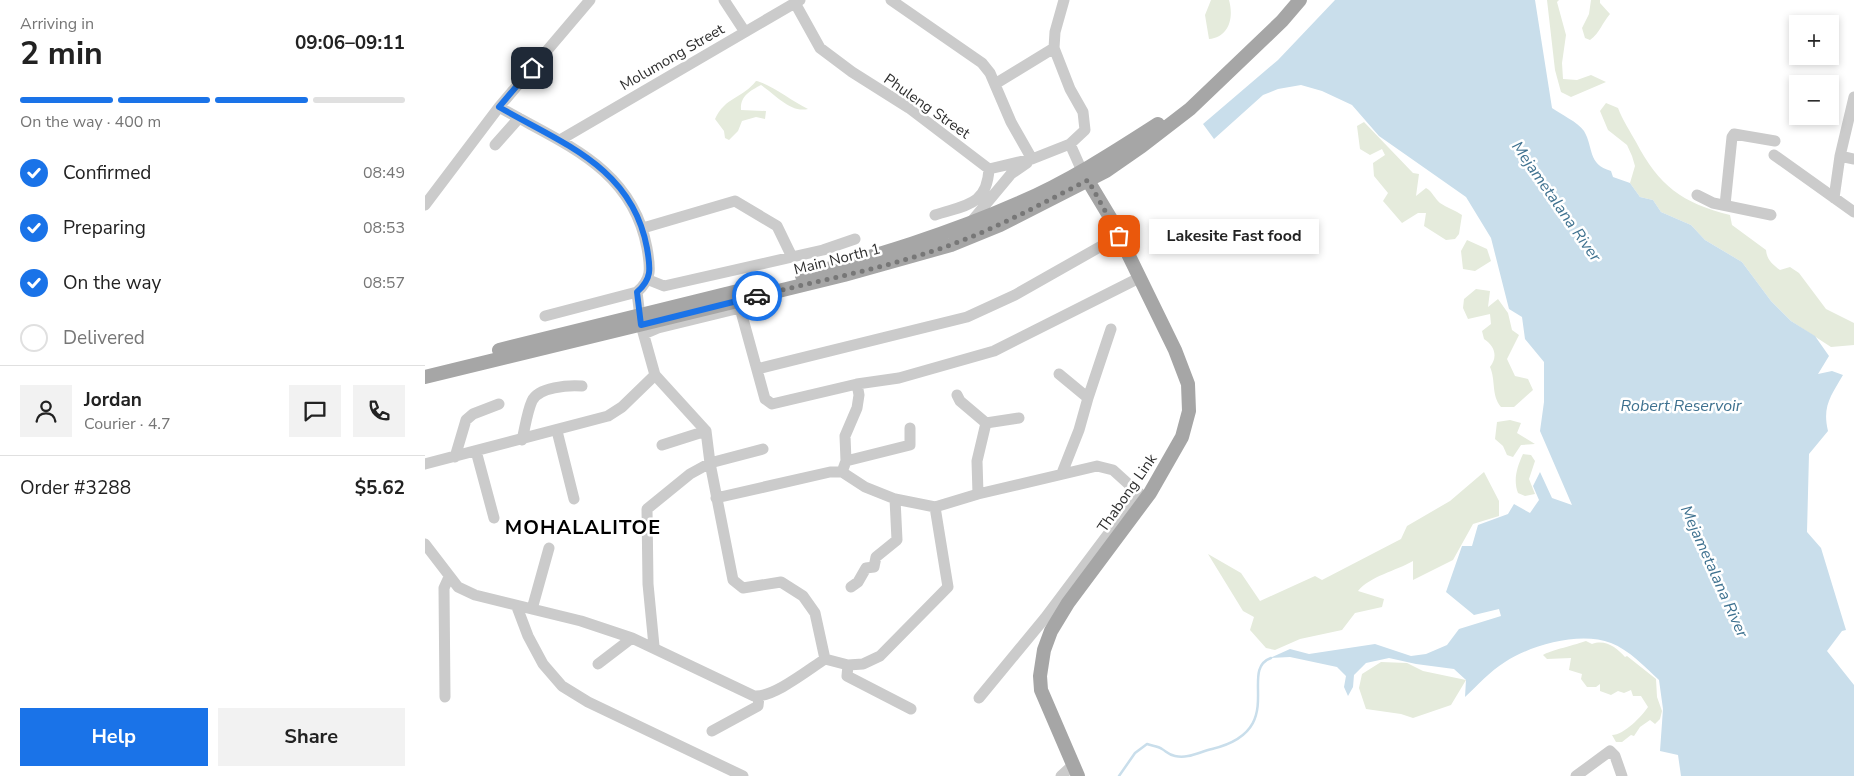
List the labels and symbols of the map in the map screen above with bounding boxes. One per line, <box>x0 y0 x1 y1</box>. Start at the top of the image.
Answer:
street label: Molumong Street <box>616 19 728 95</box>
pin <box>511 47 553 89</box>
street label: Phuleng Street <box>880 69 975 144</box>
water label: Mejametalana River <box>1506 137 1607 267</box>
pin <box>1098 215 1140 257</box>
callout: Lakesite Fast food <box>1149 218 1319 254</box>
street label: Main North 1 <box>792 239 882 279</box>
courier <box>732 271 782 321</box>
water label: Robert Reservoir <box>1620 395 1743 417</box>
street label: Thabong Link <box>1093 449 1162 536</box>
water label: Mejametalana River <box>1675 502 1754 642</box>
district label: MOHALALITOE <box>505 514 661 541</box>

